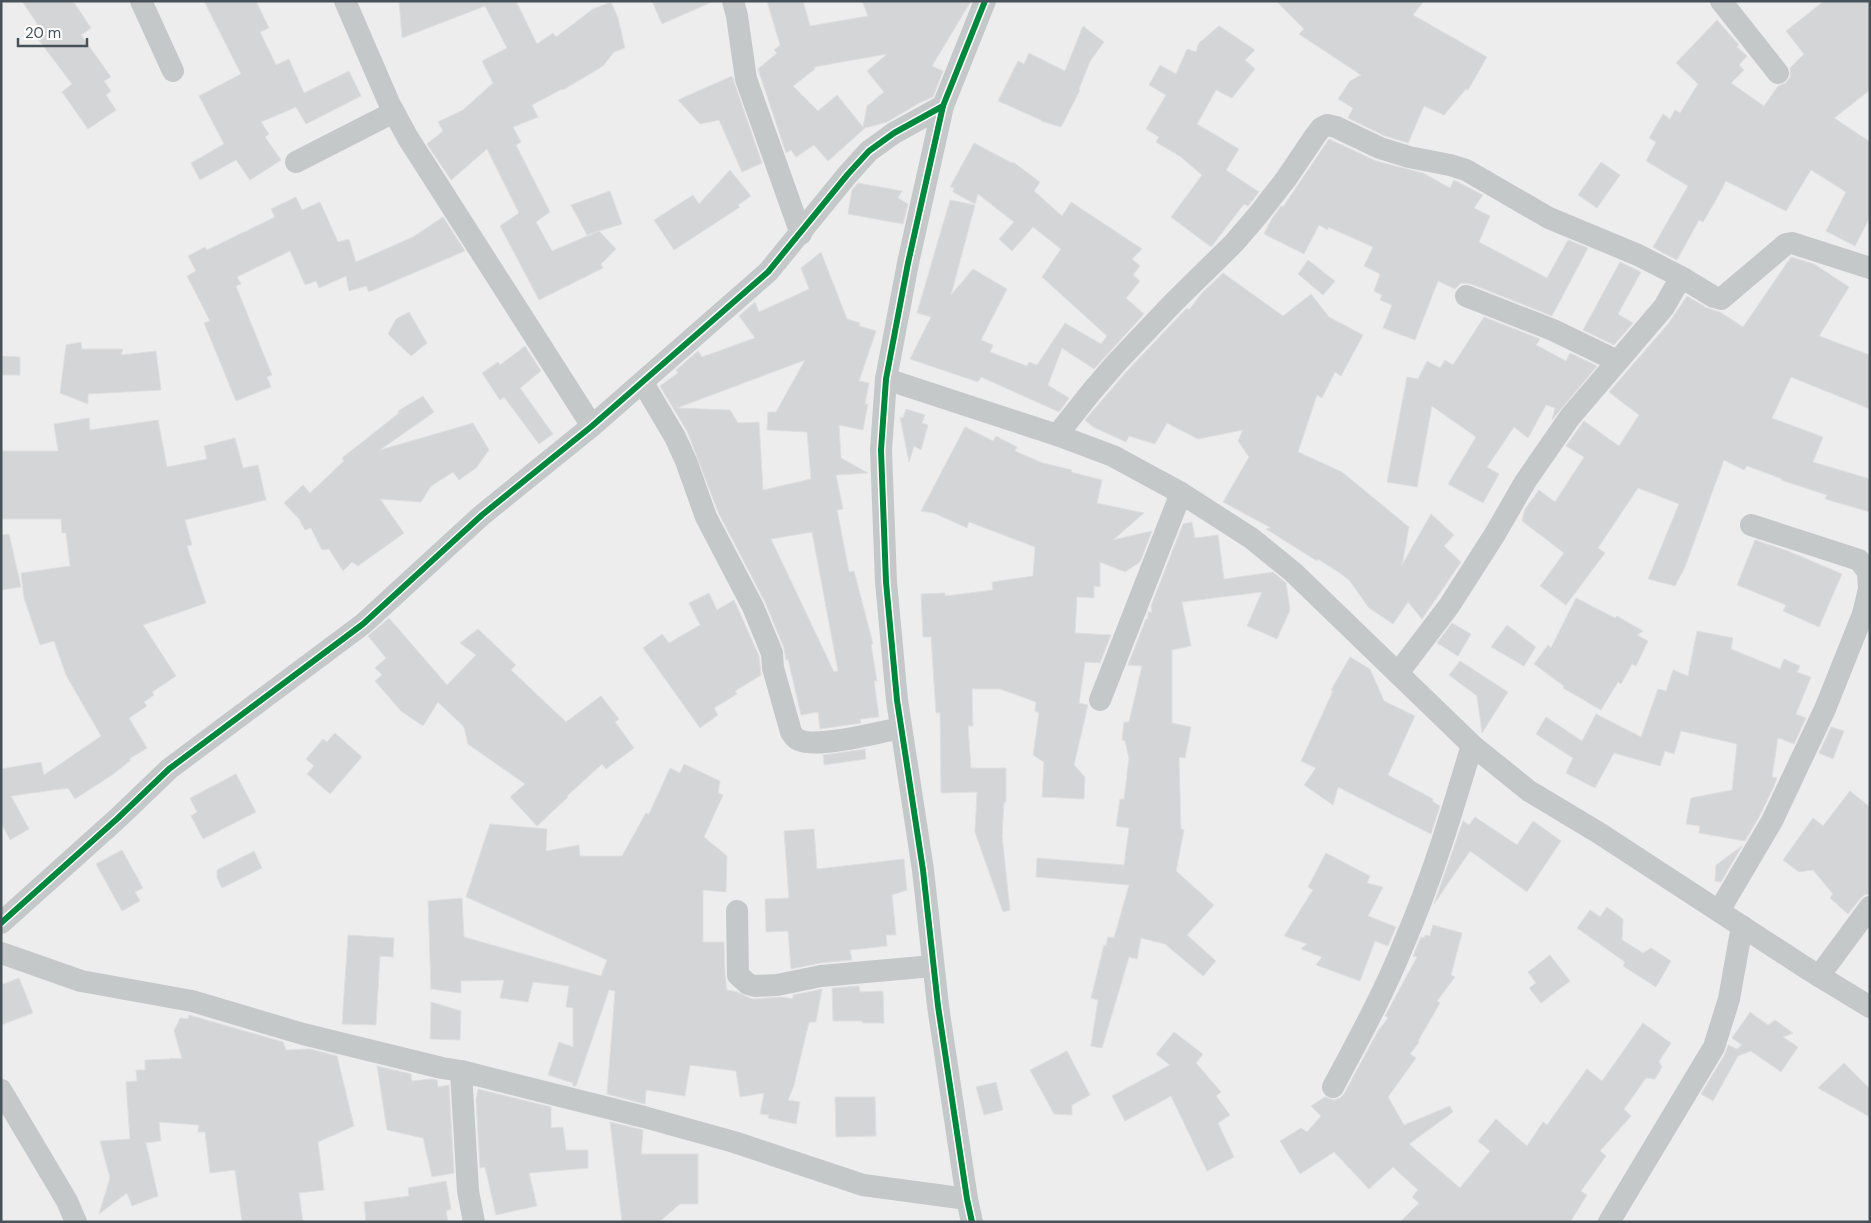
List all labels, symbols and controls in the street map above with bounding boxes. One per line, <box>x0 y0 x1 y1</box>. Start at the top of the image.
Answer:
scale bar <box>18 15 86 47</box>
text: 20 m <box>25 23 61 43</box>

